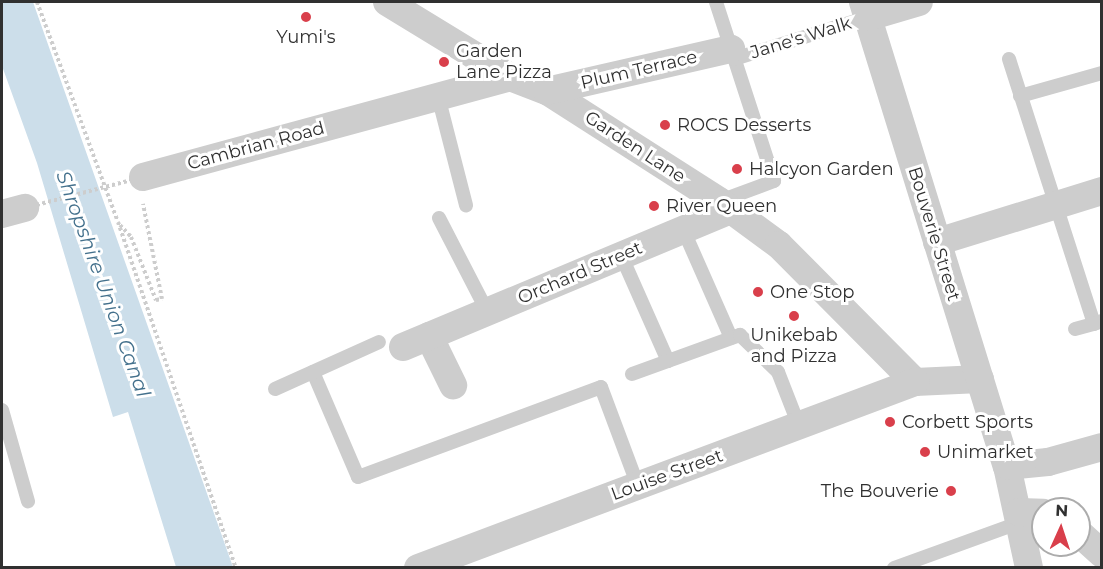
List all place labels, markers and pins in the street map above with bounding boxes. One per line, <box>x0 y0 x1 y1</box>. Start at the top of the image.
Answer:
marker: Yumi's <box>299 10 313 24</box>
place label: Yumi's <box>276 26 336 48</box>
place label: Garden Lane Pizza <box>456 41 552 84</box>
marker: Garden Lane Pizza <box>437 55 451 69</box>
place label: ROCS Desserts <box>677 114 811 136</box>
marker: ROCS Desserts <box>658 118 672 132</box>
place label: Halcyon Garden <box>749 158 894 180</box>
marker: Halcyon Garden <box>730 162 744 176</box>
place label: River Queen <box>666 195 777 217</box>
marker: River Queen <box>647 199 661 213</box>
place label: One Stop <box>770 281 854 303</box>
marker: One Stop <box>751 285 765 299</box>
marker: Unikebab and Pizza <box>787 309 801 323</box>
place label: Unikebab and Pizza <box>750 325 838 368</box>
place label: Corbett Sports <box>902 411 1033 433</box>
marker: Corbett Sports <box>883 415 897 429</box>
place label: Unimarket <box>937 441 1034 463</box>
marker: Unimarket <box>918 445 932 459</box>
place label: The Bouverie <box>821 480 939 502</box>
marker: The Bouverie <box>944 484 958 498</box>

